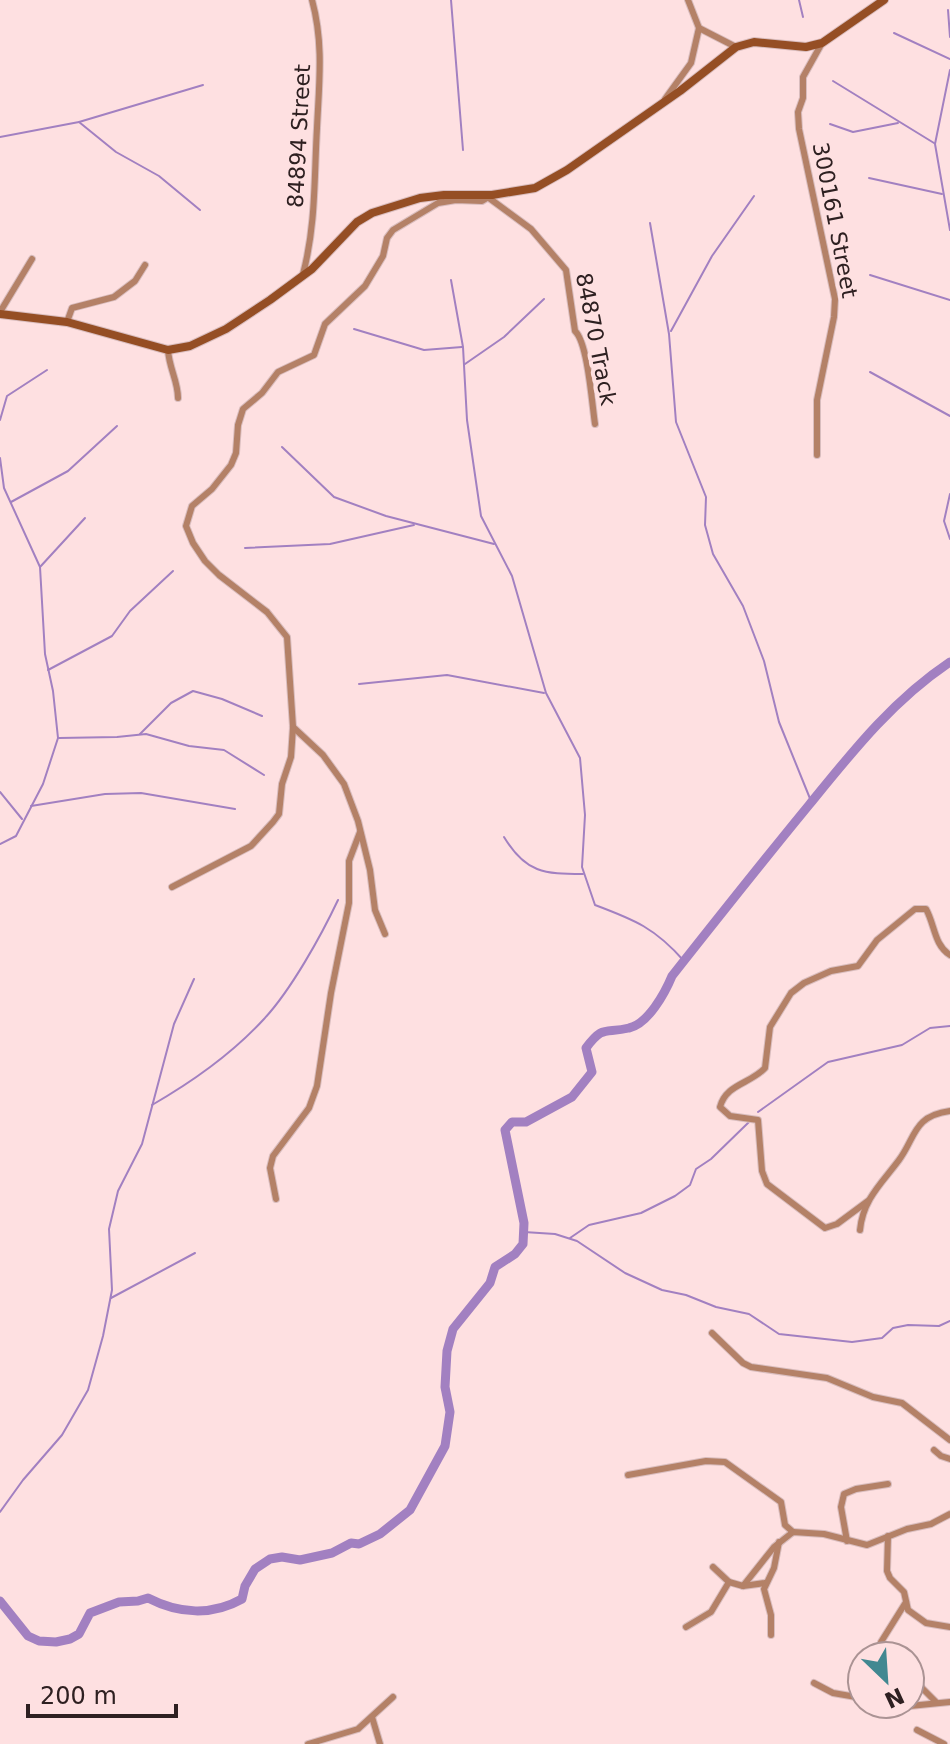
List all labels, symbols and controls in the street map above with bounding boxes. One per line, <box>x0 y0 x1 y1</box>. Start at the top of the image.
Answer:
street label: 84894 Street <box>283 63 315 208</box>
street label: 300161 Street <box>808 140 862 300</box>
street label: 84870 Track <box>571 271 621 408</box>
north arrow <box>846 1640 926 1720</box>
scale bar <box>28 1668 176 1718</box>
text: 200 m <box>40 1682 117 1710</box>
text: N <box>881 1682 908 1713</box>

